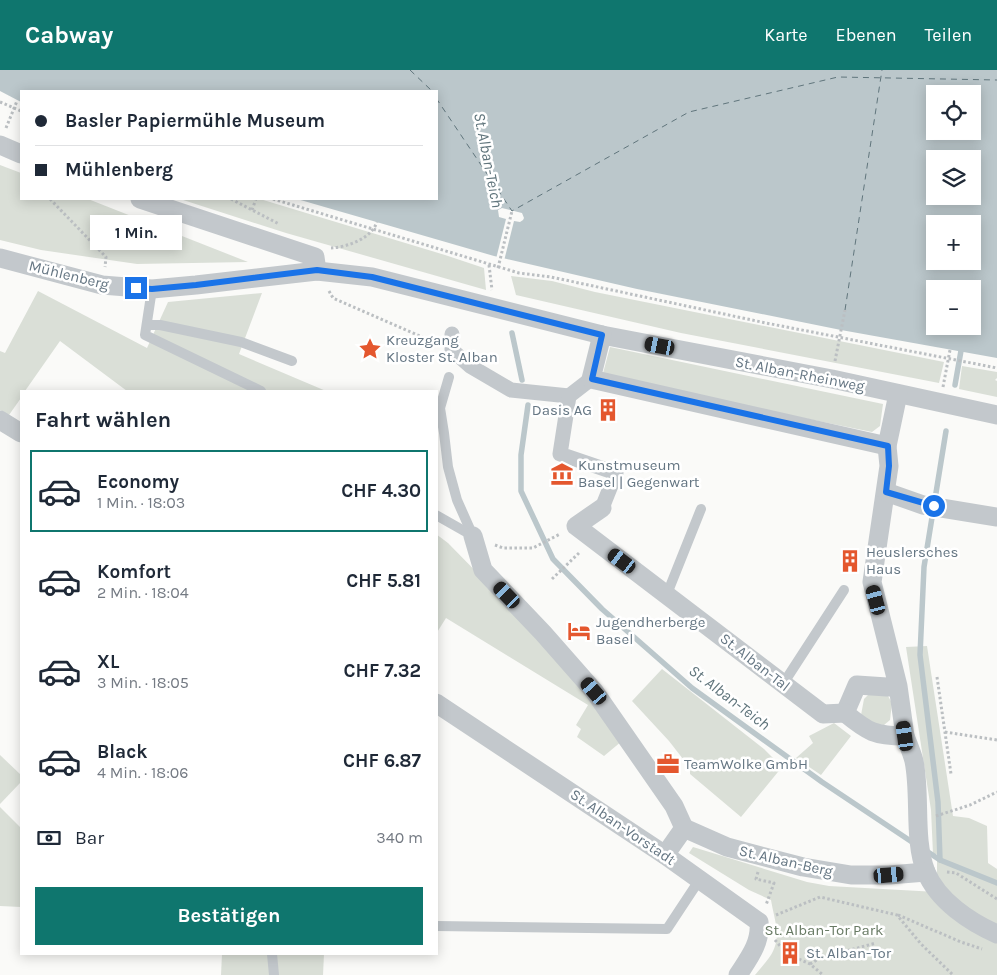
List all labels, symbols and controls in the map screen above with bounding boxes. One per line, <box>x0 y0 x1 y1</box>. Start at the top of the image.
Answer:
text: Cabway <box>25 21 113 49</box>
text: Karte <box>764 24 808 46</box>
text: Ebenen <box>836 24 897 46</box>
text: Teilen <box>925 24 972 46</box>
map controls <box>926 85 981 335</box>
button: locate <box>926 85 981 140</box>
text: Basler Papiermühle Museum <box>65 110 325 132</box>
water label: St. Alban-Teich <box>470 111 507 209</box>
button: layers <box>926 150 981 205</box>
text: Mühlenberg <box>65 159 173 181</box>
button: + <box>926 215 981 270</box>
callout: 1 Min. <box>90 216 182 250</box>
text: 1 Min. <box>115 223 157 242</box>
street label: Mühlenberg <box>27 256 111 294</box>
route end <box>125 277 147 299</box>
button: − <box>926 280 981 335</box>
place label: Kreuzgang Kloster St. Alban <box>386 331 498 366</box>
place icon: Kreuzgang Kloster St. Alban <box>357 336 383 362</box>
car <box>643 336 676 356</box>
street label: St. Alban-Rheinweg <box>734 353 867 395</box>
building icon: Dasis AG <box>595 397 621 423</box>
place label: Dasis AG <box>532 401 592 419</box>
text: Fahrt wählen <box>35 407 171 433</box>
place label: Kunstmuseum Basel | Gegenwart <box>578 456 700 491</box>
museum icon: Kunstmuseum Basel | Gegenwart <box>549 461 575 487</box>
icon: car <box>37 469 82 514</box>
text: Economy <box>97 471 179 493</box>
text: CHF 4.30 <box>341 480 421 502</box>
text: 1 Min. · 18:03 <box>97 493 185 512</box>
route start <box>923 495 945 517</box>
place label: Heuslersches Haus <box>866 543 958 578</box>
car <box>605 546 638 576</box>
building icon: Heuslersches Haus <box>837 548 863 574</box>
icon: car <box>37 559 82 604</box>
text: Komfort <box>97 561 171 583</box>
text: CHF 5.81 <box>346 570 421 592</box>
car <box>491 579 522 611</box>
text: 2 Min. · 18:04 <box>97 583 189 602</box>
car <box>864 584 887 616</box>
place label: Jugendherberge Basel <box>596 613 705 648</box>
hotel icon: Jugendherberge Basel <box>566 618 592 644</box>
street label: St. Alban-Tal <box>716 629 794 695</box>
icon: car <box>37 649 82 694</box>
text: XL <box>97 651 119 673</box>
text: CHF 7.32 <box>344 660 421 682</box>
water label: St. Alban-Teich <box>685 661 774 734</box>
text: 3 Min. · 18:05 <box>97 673 189 692</box>
car <box>578 675 609 707</box>
car <box>895 720 914 752</box>
icon: car <box>37 739 82 784</box>
text: Black <box>97 741 148 763</box>
text: CHF 6.87 <box>343 750 421 772</box>
office icon: TeamWolke GmbH <box>655 751 681 777</box>
place label: TeamWolke GmbH <box>684 755 808 773</box>
text: 4 Min. · 18:06 <box>97 763 189 782</box>
street label: St. Alban-Vorstadt <box>567 785 679 869</box>
icon: cash <box>35 824 63 852</box>
text: Bar <box>75 827 104 849</box>
text: 340 m <box>376 828 423 847</box>
street label: St. Alban-Berg <box>737 841 835 881</box>
car <box>873 866 904 884</box>
button: Bestätigen <box>35 887 423 945</box>
park label: St. Alban-Tor Park <box>764 921 884 939</box>
building icon: St. Alban-Tor <box>777 940 803 966</box>
place label: St. Alban-Tor <box>806 944 892 962</box>

